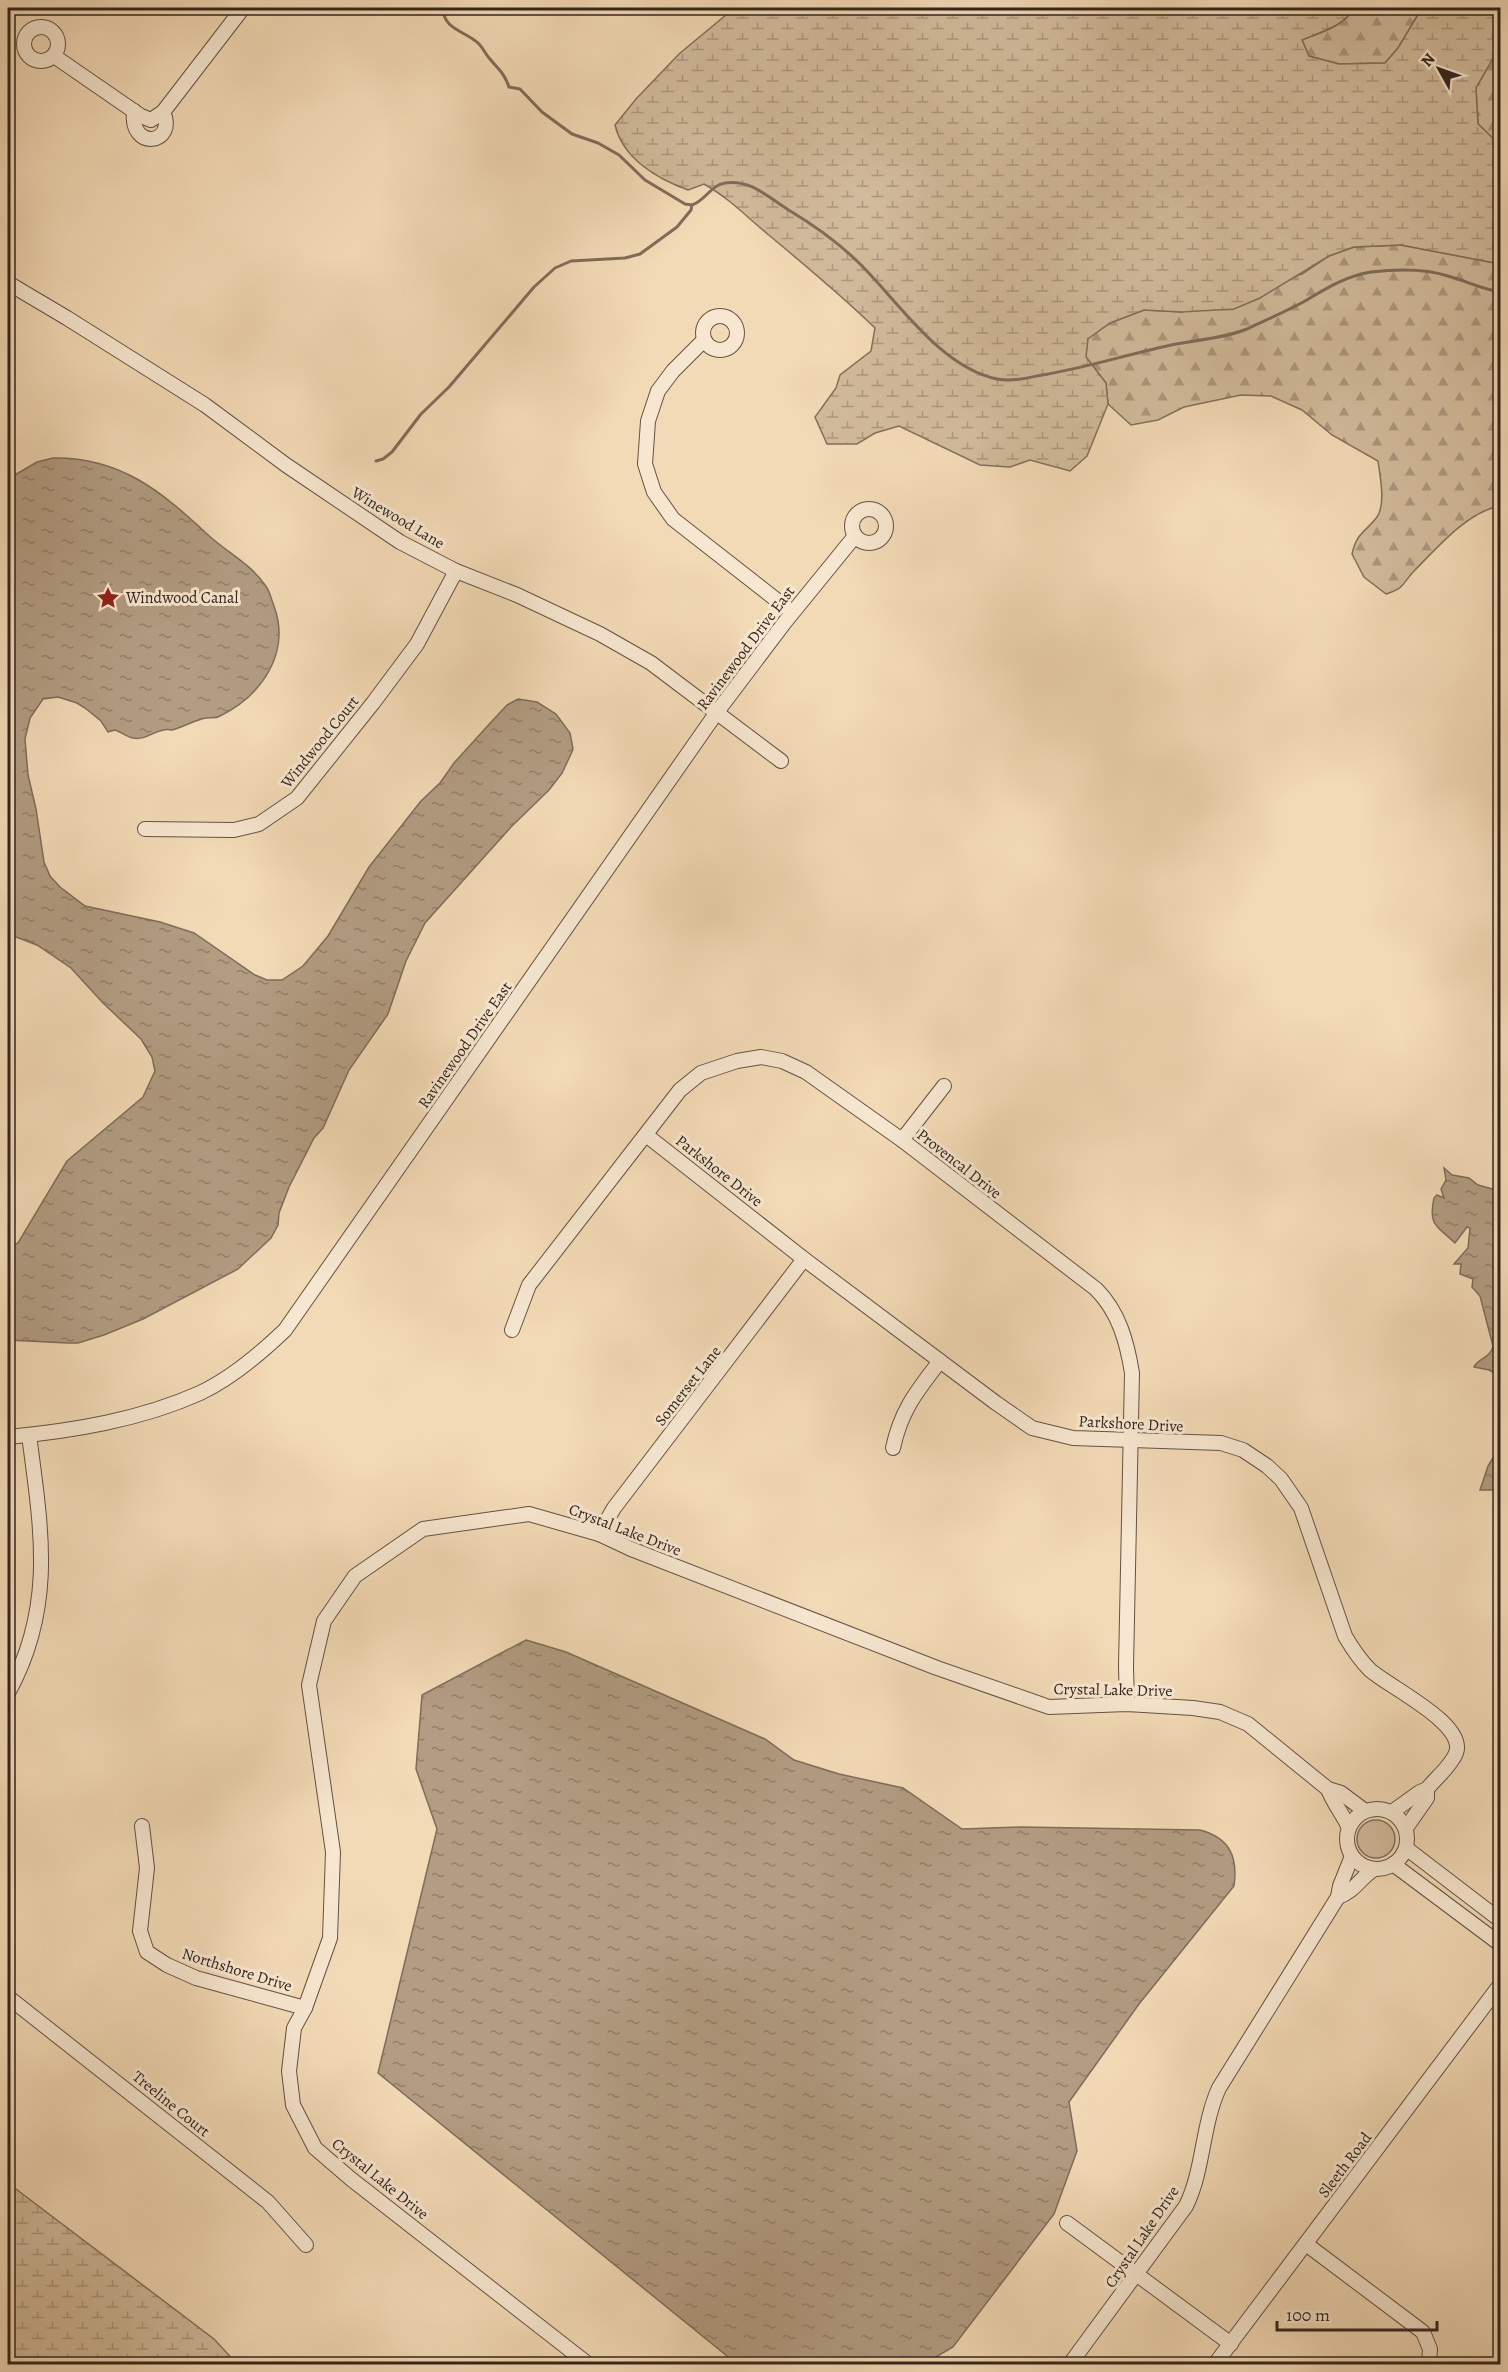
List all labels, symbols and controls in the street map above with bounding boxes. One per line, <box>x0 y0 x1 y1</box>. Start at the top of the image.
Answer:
north arrow <box>1409 39 1469 99</box>
text: N <box>1416 48 1441 72</box>
street label: Winewood Lane <box>346 481 449 554</box>
street label: Ravinewood Drive East <box>692 581 800 715</box>
place icon: Windwood Canal <box>95 585 121 611</box>
place label: Windwood Canal <box>125 587 239 609</box>
street label: Windwood Court <box>275 691 364 793</box>
street label: Ravinewood Drive East <box>413 977 517 1113</box>
street label: Provencal Drive <box>912 1124 1006 1204</box>
street label: Parkshore Drive <box>671 1130 767 1212</box>
street label: Somerset Lane <box>650 1341 726 1431</box>
street label: Parkshore Drive <box>1078 1410 1184 1438</box>
street label: Crystal Lake Drive <box>566 1498 684 1562</box>
street label: Crystal Lake Drive <box>1053 1678 1173 1702</box>
street label: Northshore Drive <box>179 1943 295 1997</box>
street label: Treeline Court <box>128 2066 214 2142</box>
street label: Sleeth Road <box>1313 2127 1377 2202</box>
street label: Crystal Lake Drive <box>327 2133 433 2225</box>
street label: Crystal Lake Drive <box>1100 2182 1184 2292</box>
scale bar <box>1277 2294 1438 2332</box>
text: 100 m <box>1286 2303 1330 2327</box>

